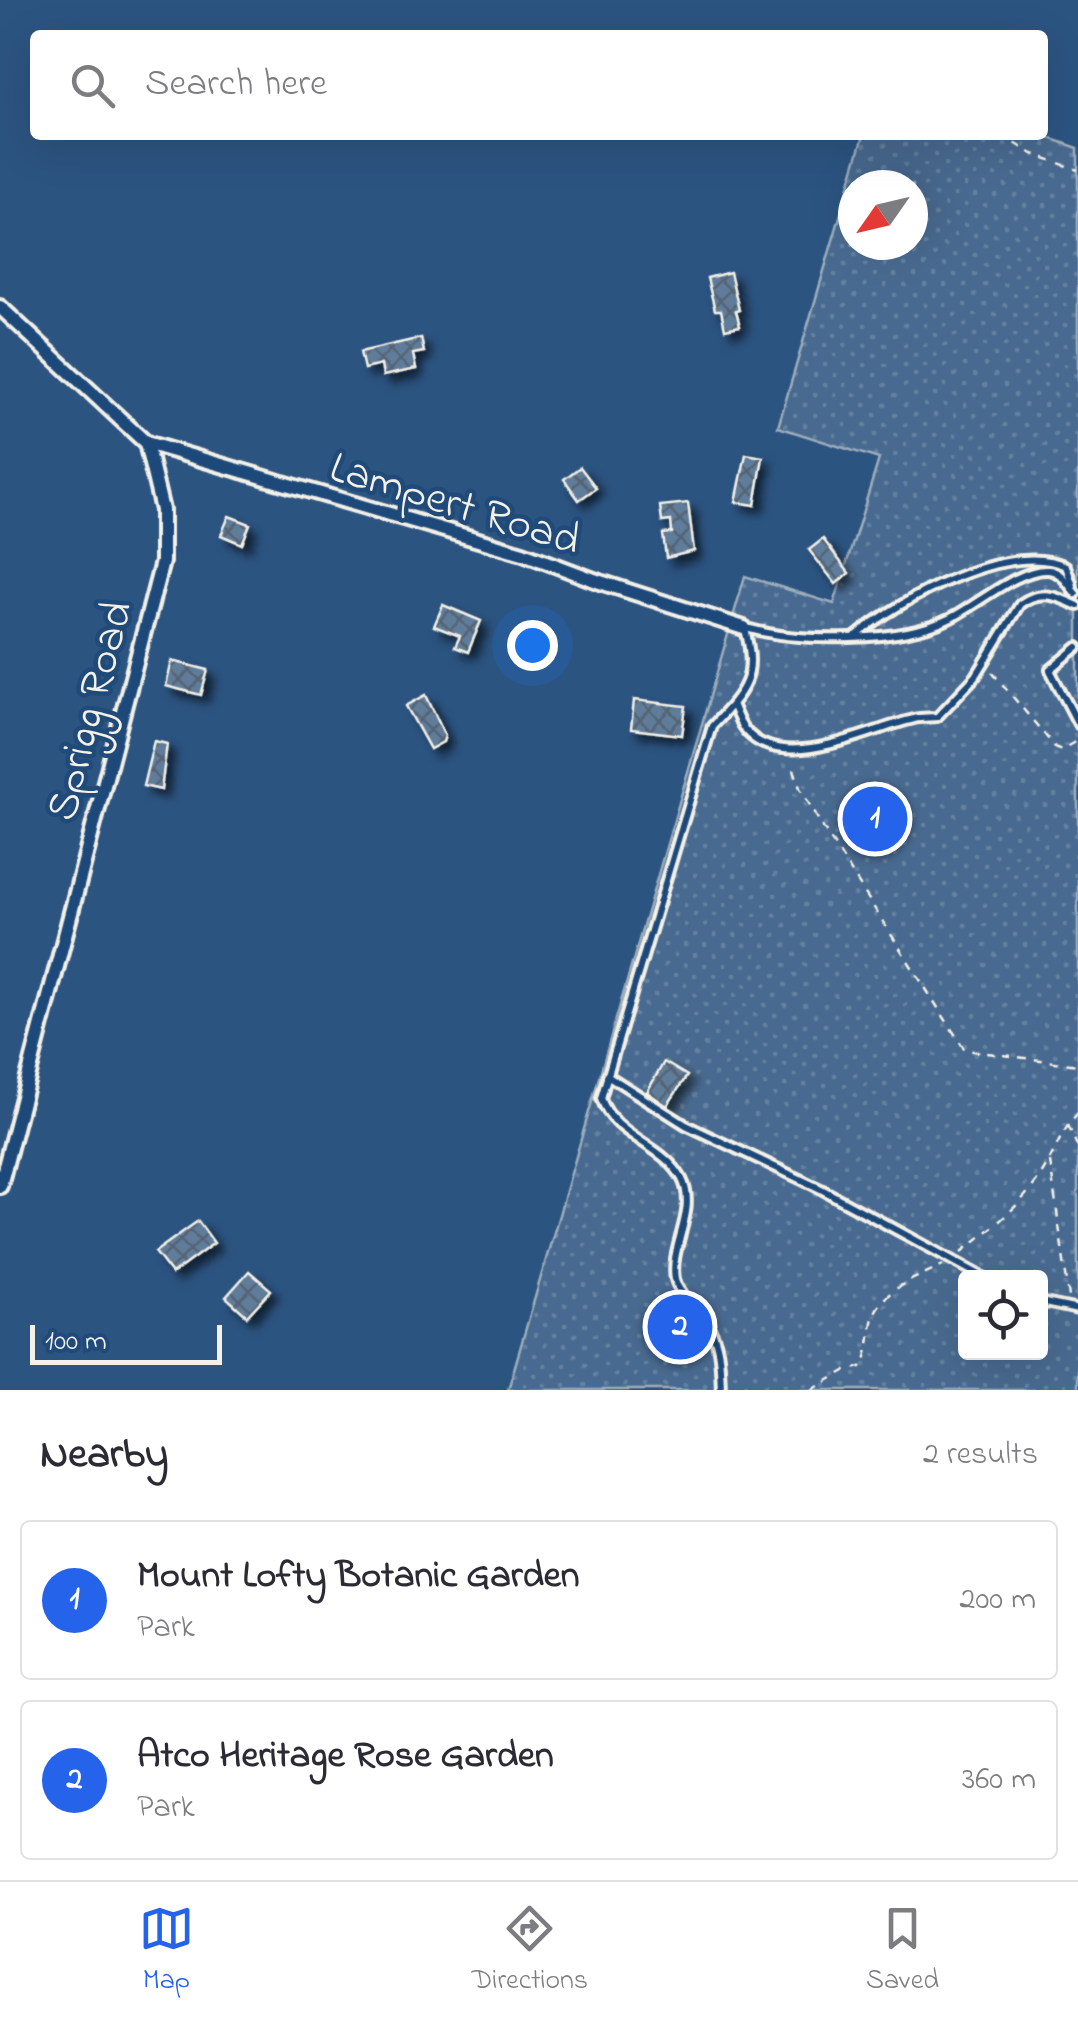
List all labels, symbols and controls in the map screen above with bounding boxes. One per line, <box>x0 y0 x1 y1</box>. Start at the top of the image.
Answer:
search box <box>30 30 1048 140</box>
text: Search here <box>145 57 327 113</box>
icon: search <box>65 58 120 113</box>
north arrow <box>838 170 928 260</box>
street label: Lampert Road <box>321 436 588 575</box>
street label: Sprigg Road <box>31 594 154 829</box>
your location <box>507 620 558 671</box>
pin: 1 <box>842 782 908 856</box>
map controls <box>958 1270 1048 1360</box>
button: locate <box>958 1270 1048 1360</box>
pin: 2 <box>648 1290 712 1364</box>
scale bar <box>30 1320 222 1364</box>
text: 100 m <box>45 1322 107 1363</box>
text: Nearby <box>40 1425 168 1486</box>
text: 2 results <box>923 1432 1038 1479</box>
text: Mount Lofty Botanic Garden <box>137 1549 580 1605</box>
text: 1 <box>69 1577 80 1624</box>
text: 200 m <box>960 1577 1036 1624</box>
text: Park <box>137 1605 195 1652</box>
text: Atco Heritage Rose Garden <box>137 1729 554 1785</box>
text: 2 <box>67 1757 82 1804</box>
text: 360 m <box>962 1757 1036 1804</box>
text: Park <box>137 1785 195 1832</box>
tab: Map <box>139 1901 194 2002</box>
tab: Directions <box>472 1901 588 2002</box>
tab: Saved <box>866 1901 939 2002</box>

